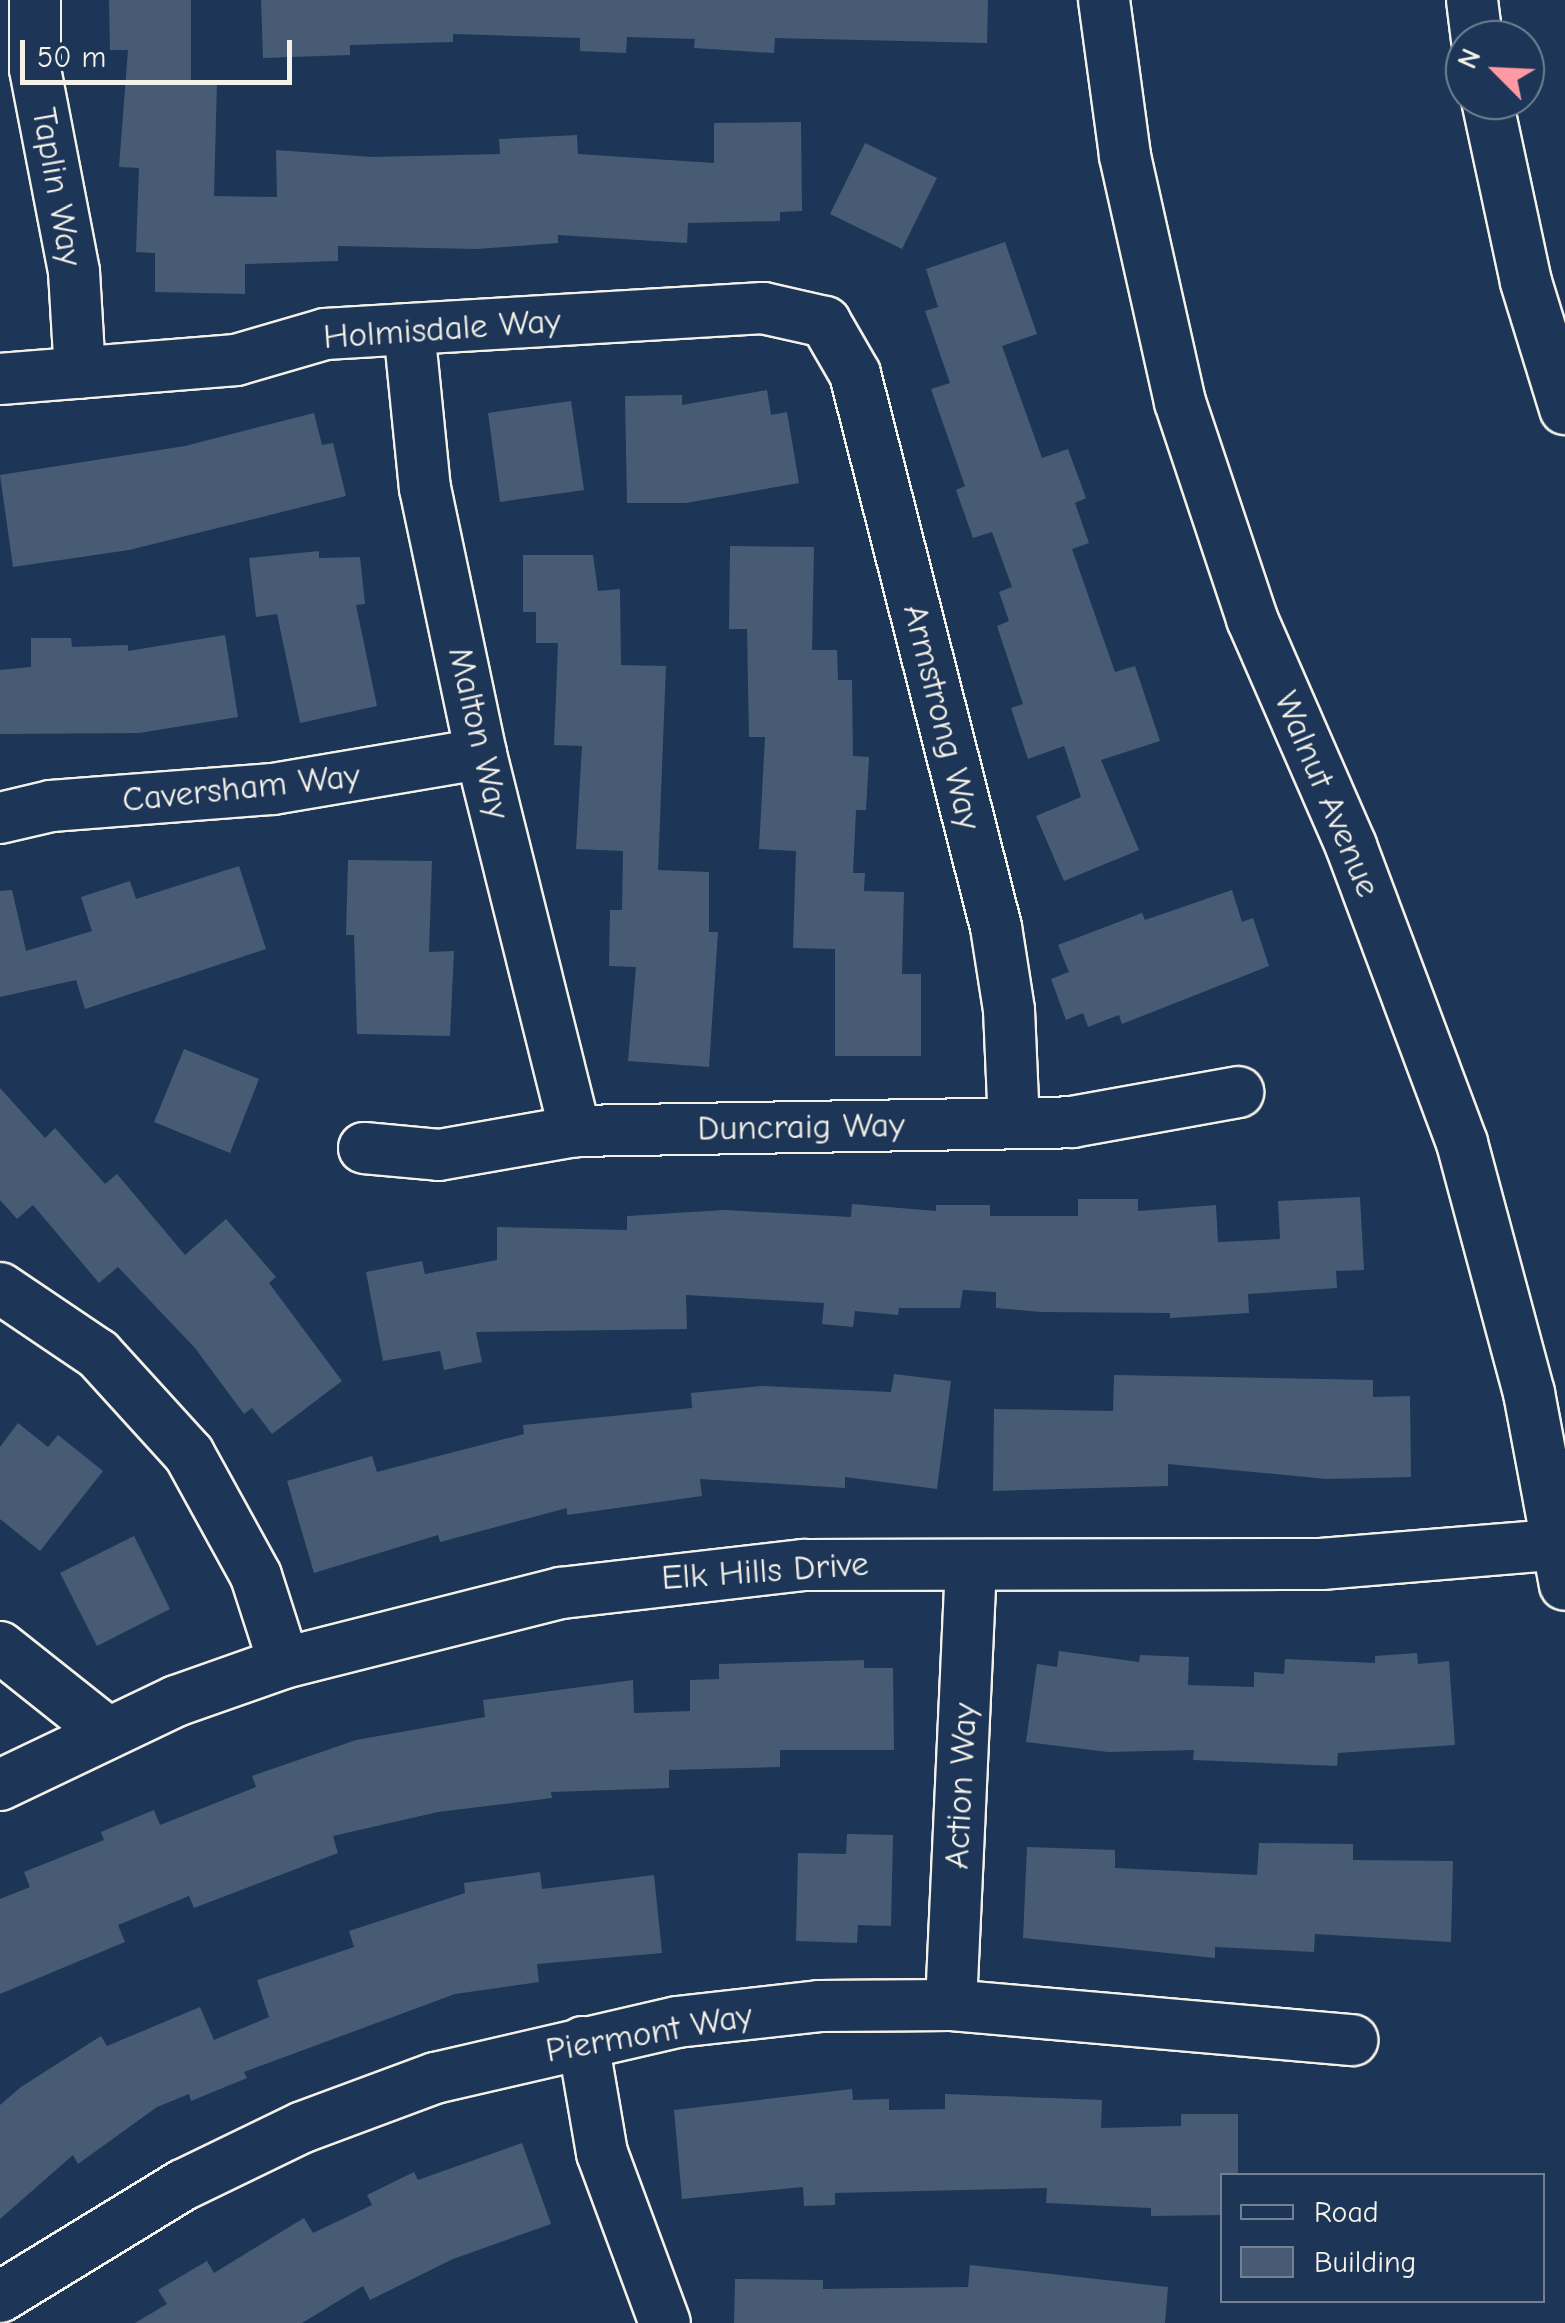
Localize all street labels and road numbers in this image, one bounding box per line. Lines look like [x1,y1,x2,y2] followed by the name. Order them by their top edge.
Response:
[22,105,92,269] street label: Taplin Way
[322,300,562,358] street label: Holmisdale Way
[894,600,990,834] street label: Armstrong Way
[439,643,519,823] street label: Malton Way
[1265,685,1389,903] street label: Walnut Avenue
[120,755,362,821] street label: Caversham Way
[697,1104,905,1150] street label: Duncraig Way
[660,1543,870,1599] street label: Elk Hills Drive
[936,1702,986,1870] street label: Action Way
[542,1994,756,2072] street label: Piermont Way

